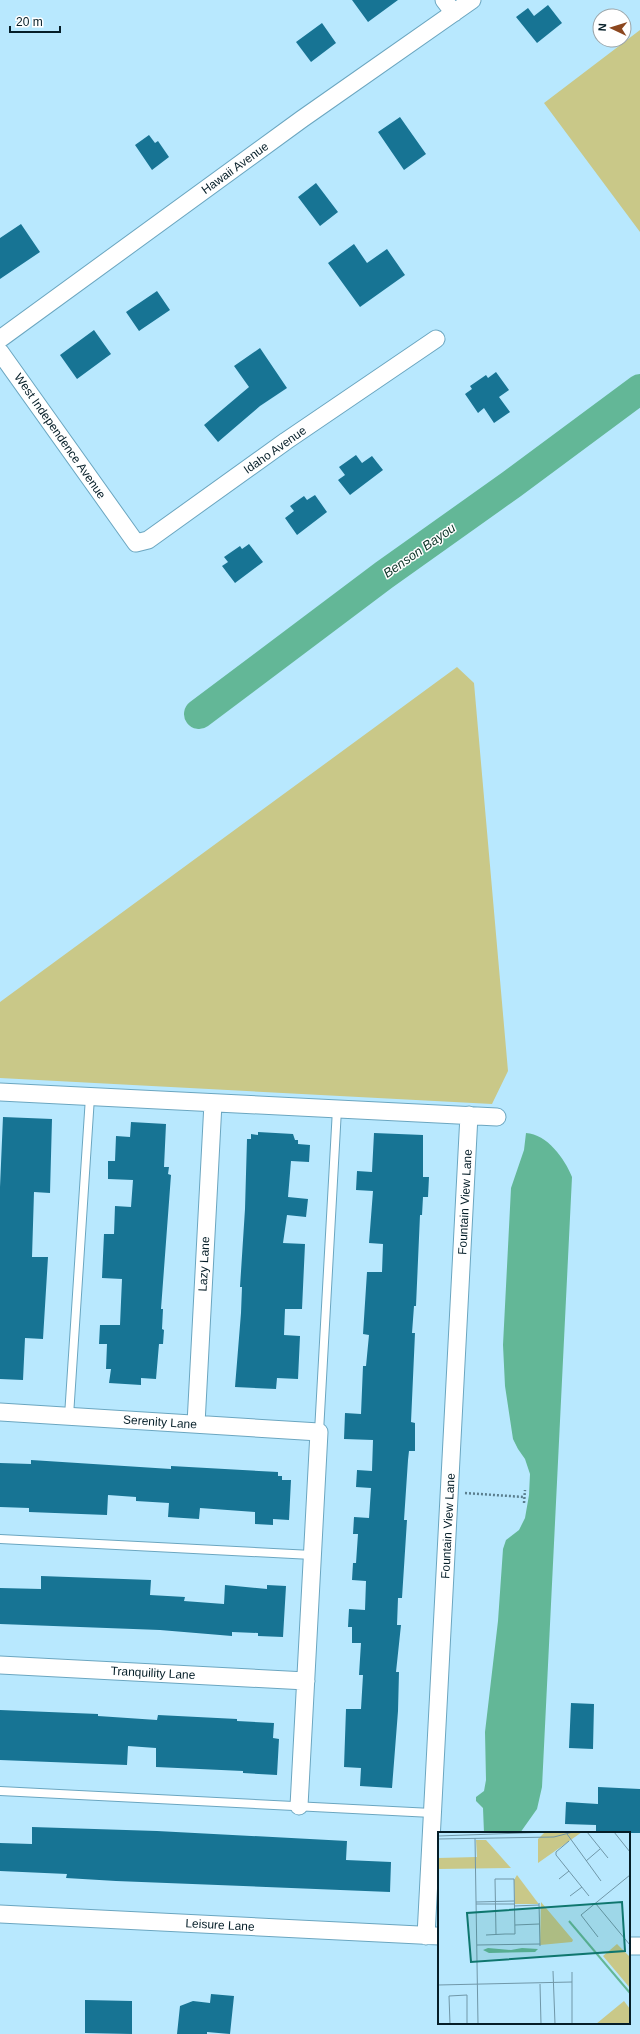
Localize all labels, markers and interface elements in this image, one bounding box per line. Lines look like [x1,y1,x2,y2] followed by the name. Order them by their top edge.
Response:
[10,8,60,34] scale bar
[592,8,632,48] north arrow
[16,15,43,29] text: 20 m
[596,23,608,32] text: N
[199,139,271,197] street label: Hawaii Avenue
[11,371,109,502] street label: West Independence Avenue
[241,423,309,477] street label: Idaho Avenue
[380,520,458,581] water label: Benson Bayou
[455,1148,475,1255] street label: Fountain View Lane
[196,1236,212,1292] street label: Lazy Lane
[123,1412,198,1432] street label: Serenity Lane
[438,1472,458,1579] street label: Fountain View Lane
[110,1664,196,1682] street label: Tranquility Lane
[438,1832,630,2024] inset map
[185,1916,255,1934] street label: Leisure Lane

